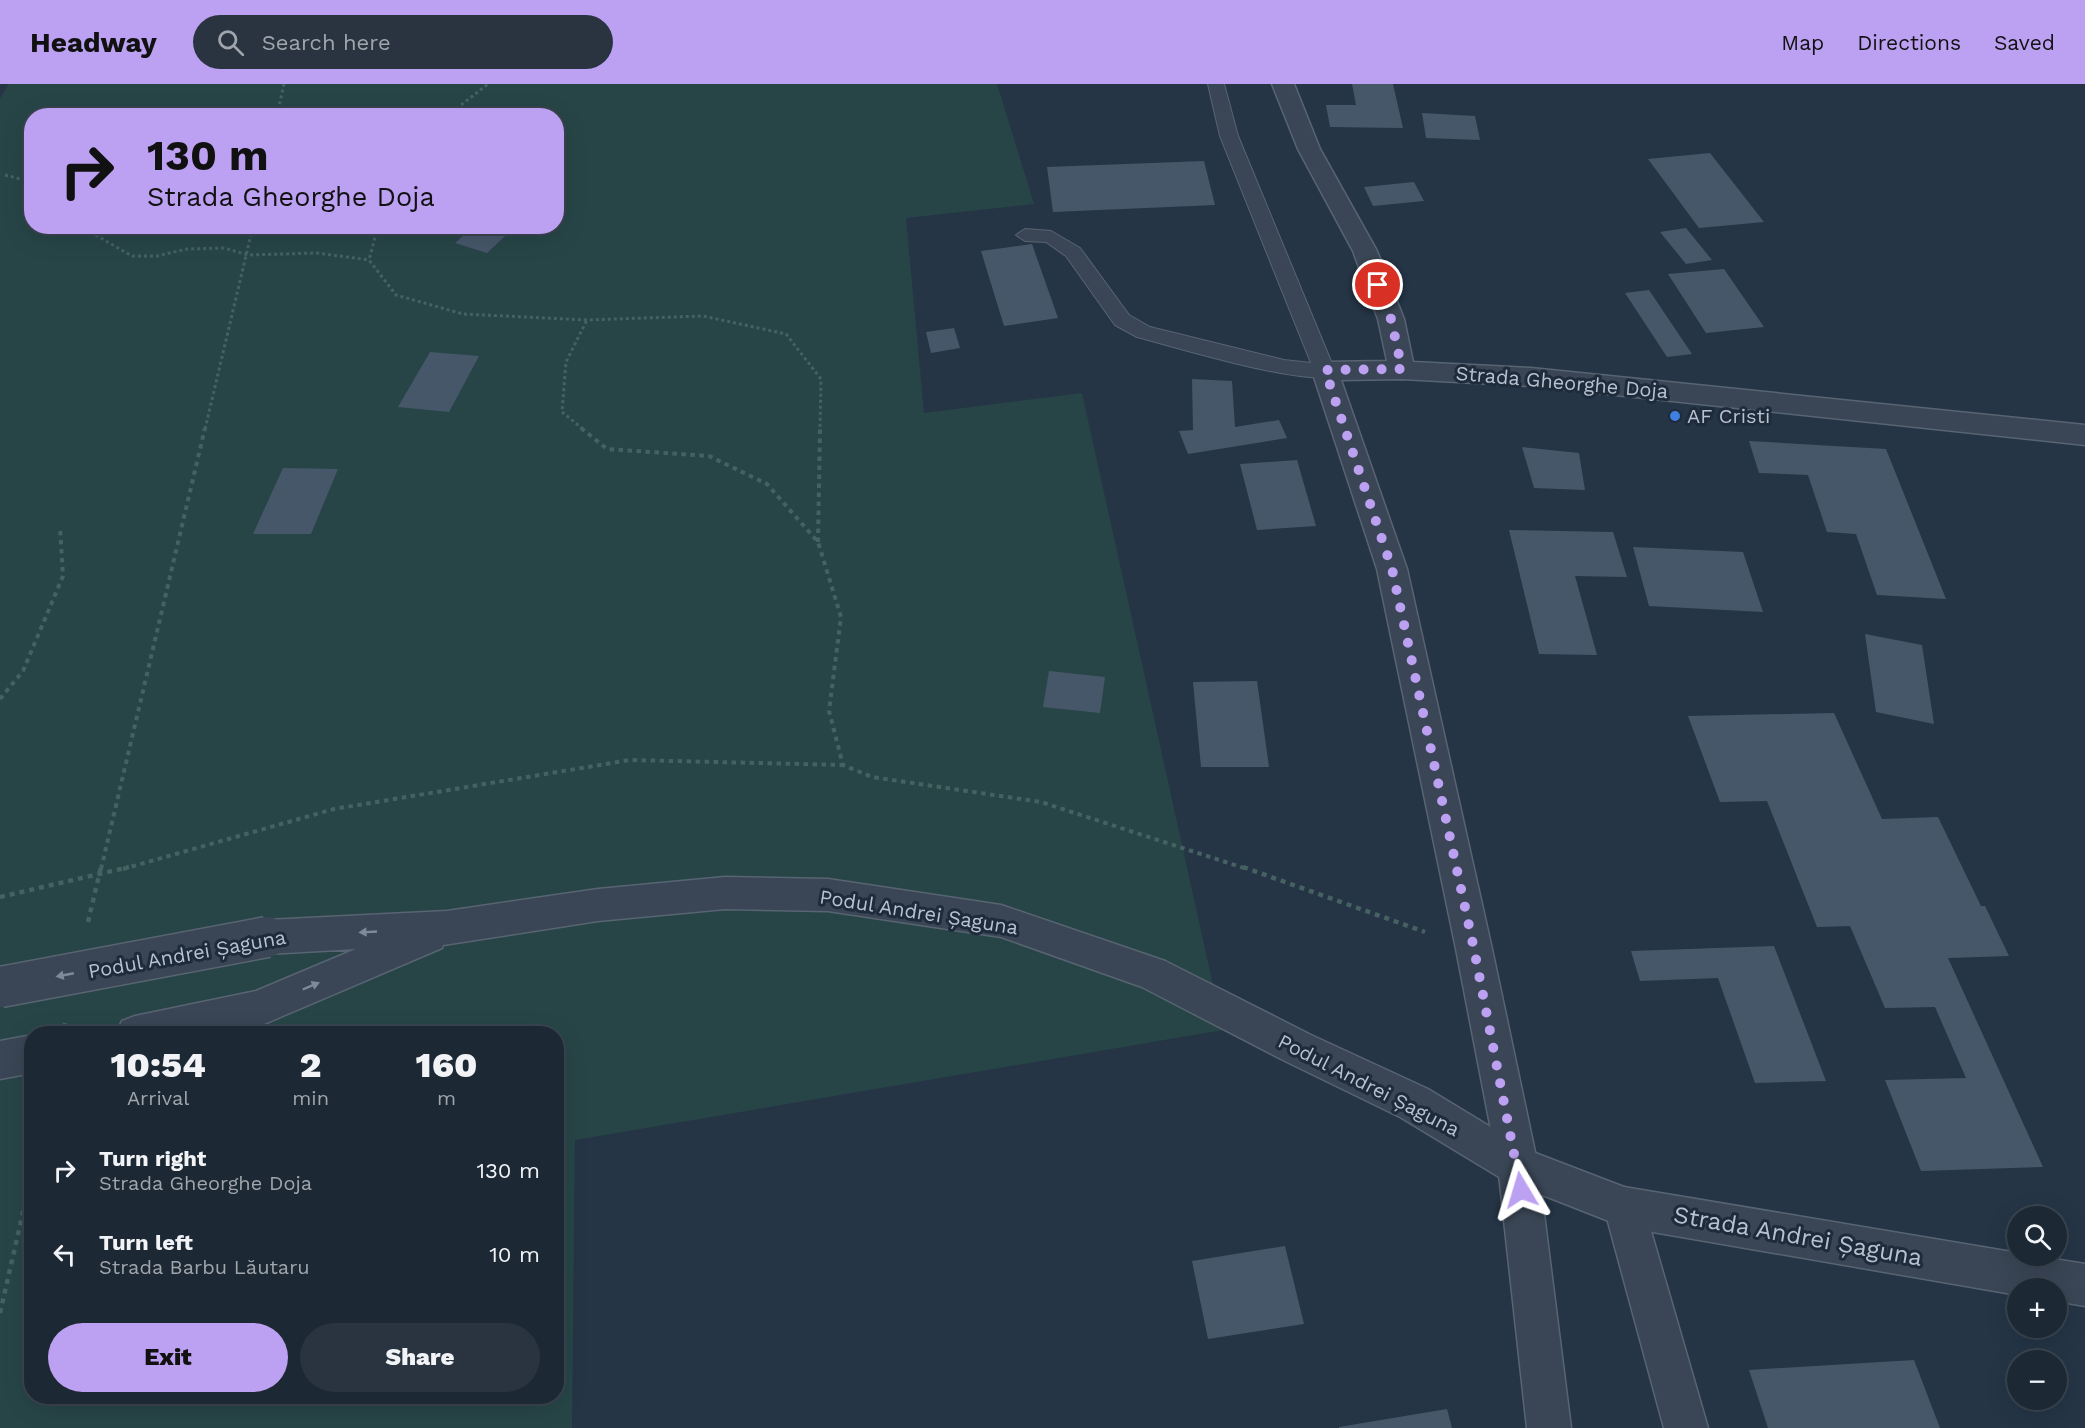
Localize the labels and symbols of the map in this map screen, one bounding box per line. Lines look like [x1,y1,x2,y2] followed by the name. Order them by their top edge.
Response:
[1352,259,1403,310] pin
[1455,361,1669,403] street label: Strada Gheorghe Doja
[1687,404,1770,428] place label: AF Cristi
[1668,409,1682,423] marker: AF Cristi
[818,884,1020,940] street label: Podul Andrei Șaguna
[86,925,288,983] street label: Podul Andrei Șaguna
[358,927,377,936] one-way arrow
[55,971,74,980] one-way arrow
[303,982,320,991] one-way arrow
[1274,1029,1464,1141] street label: Podul Andrei Șaguna
[1489,1158,1553,1222] position arrow
[1671,1200,1925,1272] street label: Strada Andrei Șaguna

